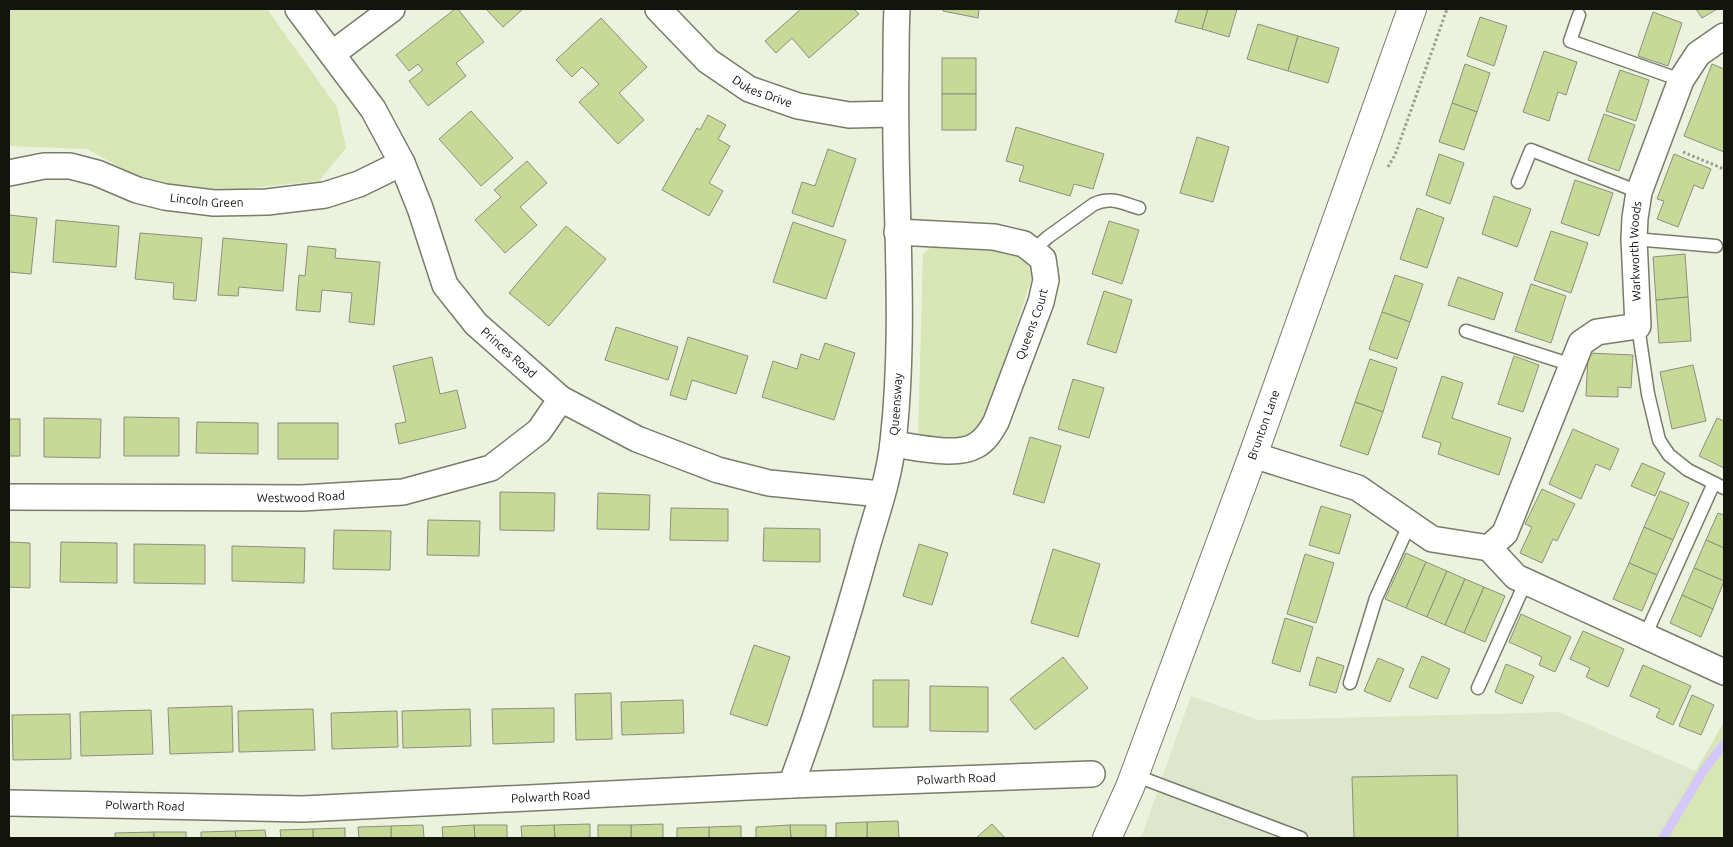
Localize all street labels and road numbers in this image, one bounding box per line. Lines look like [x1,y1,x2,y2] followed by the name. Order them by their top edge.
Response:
[730,73,794,110] street label: Dukes Drive
[169,191,244,209] street label: Lincoln Green
[1627,200,1644,301] street label: Warkworth Woods
[1013,287,1050,361] street label: Queens Court
[479,325,539,380] street label: Princes Road
[887,373,904,436] street label: Queensway
[1245,388,1282,461] street label: Brunton Lane
[257,488,345,504] street label: Westwood Road
[916,771,996,786] street label: Polwarth Road
[511,788,591,805] street label: Polwarth Road
[105,798,185,813] street label: Polwarth Road

